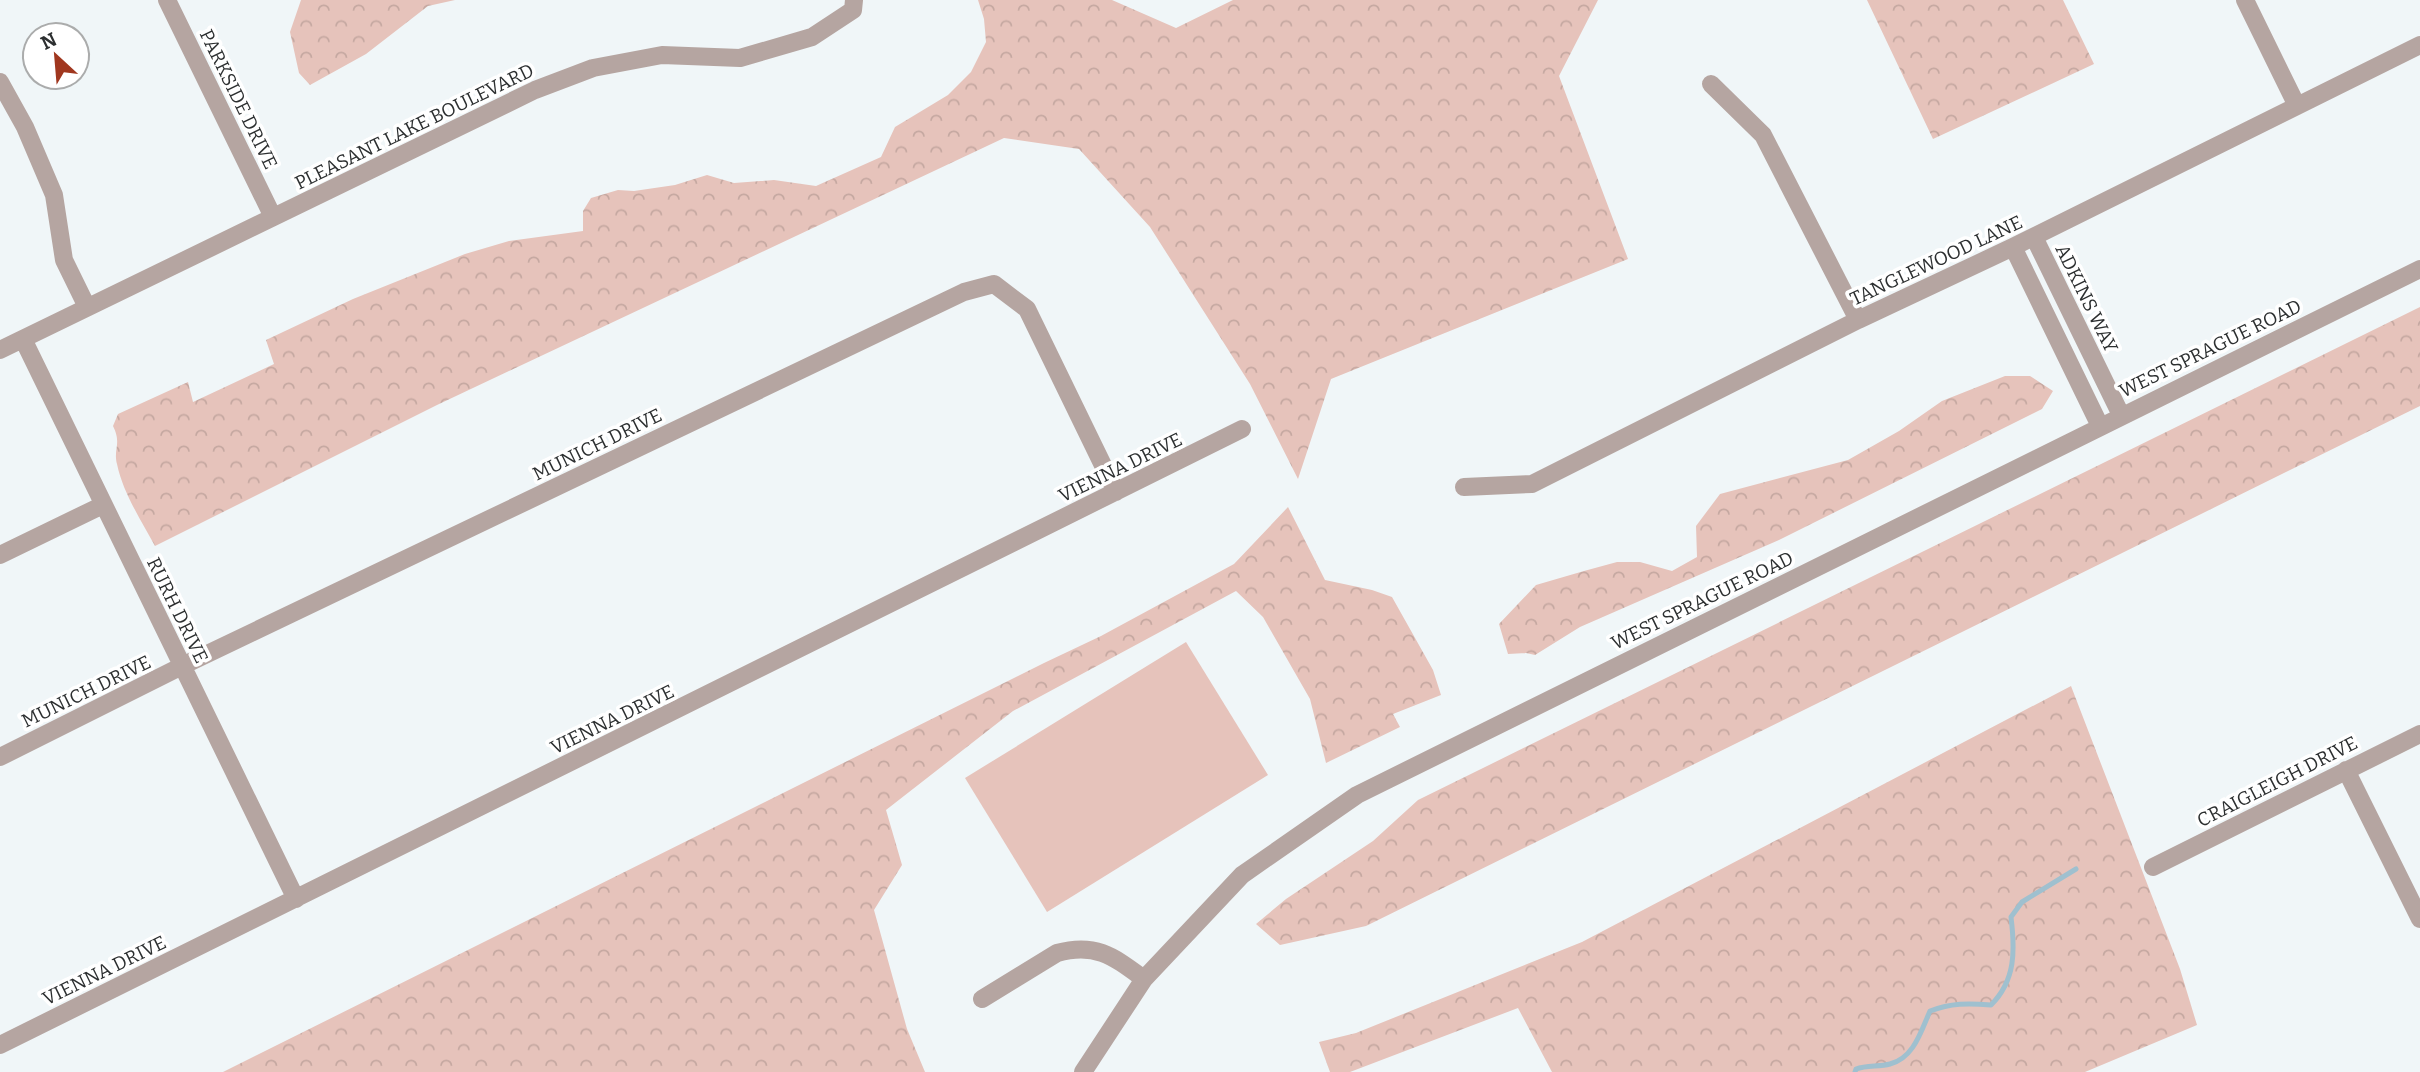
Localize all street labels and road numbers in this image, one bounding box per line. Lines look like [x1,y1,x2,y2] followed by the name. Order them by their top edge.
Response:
[195,26,282,173] street label: PARKSIDE DRIVE
[291,59,537,194] street label: PLEASANT LAKE BOULEVARD
[1846,210,2026,311] street label: TANGLEWOOD LANE
[2050,240,2123,357] street label: ADKINS WAY
[2115,294,2305,403] street label: WEST SPRAGUE ROAD
[529,403,665,486] street label: MUNICH DRIVE
[1055,428,1186,507] street label: VIENNA DRIVE
[1607,546,1797,655] street label: WEST SPRAGUE ROAD
[142,554,213,667] street label: RURH DRIVE
[18,650,154,733] street label: MUNICH DRIVE
[547,680,678,759] street label: VIENNA DRIVE
[2193,731,2361,832] street label: CRAIGLEIGH DRIVE
[39,931,170,1010] street label: VIENNA DRIVE

